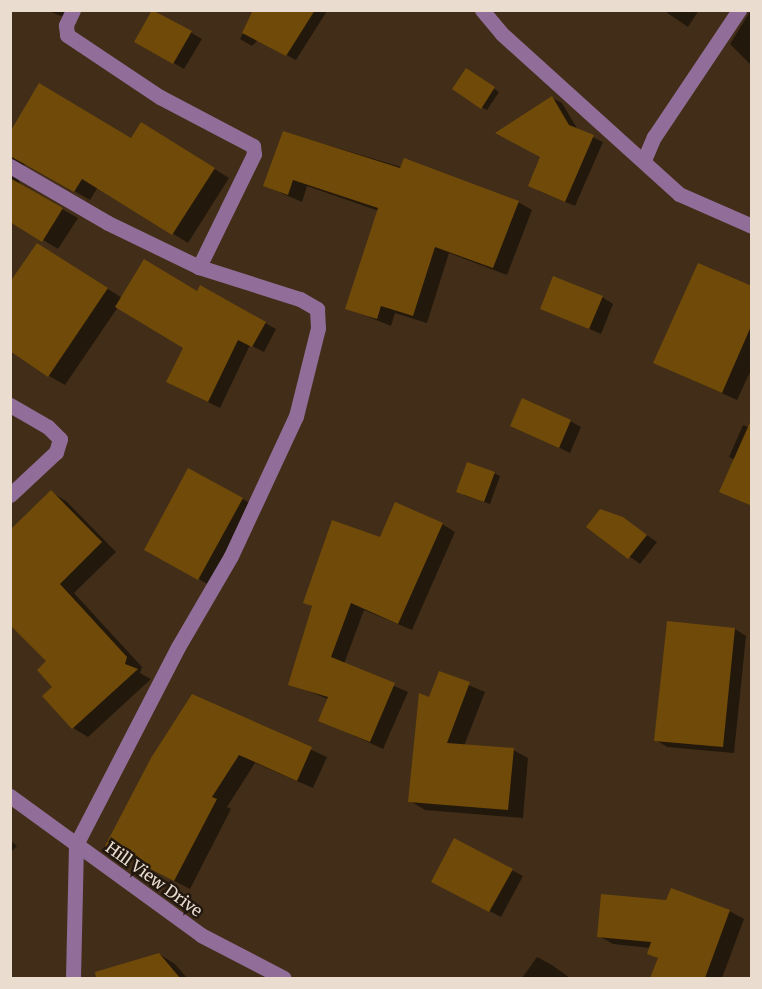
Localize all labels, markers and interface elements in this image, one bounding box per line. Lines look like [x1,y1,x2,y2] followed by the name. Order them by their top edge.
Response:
[102,838,206,920] street label: Hill View Drive

